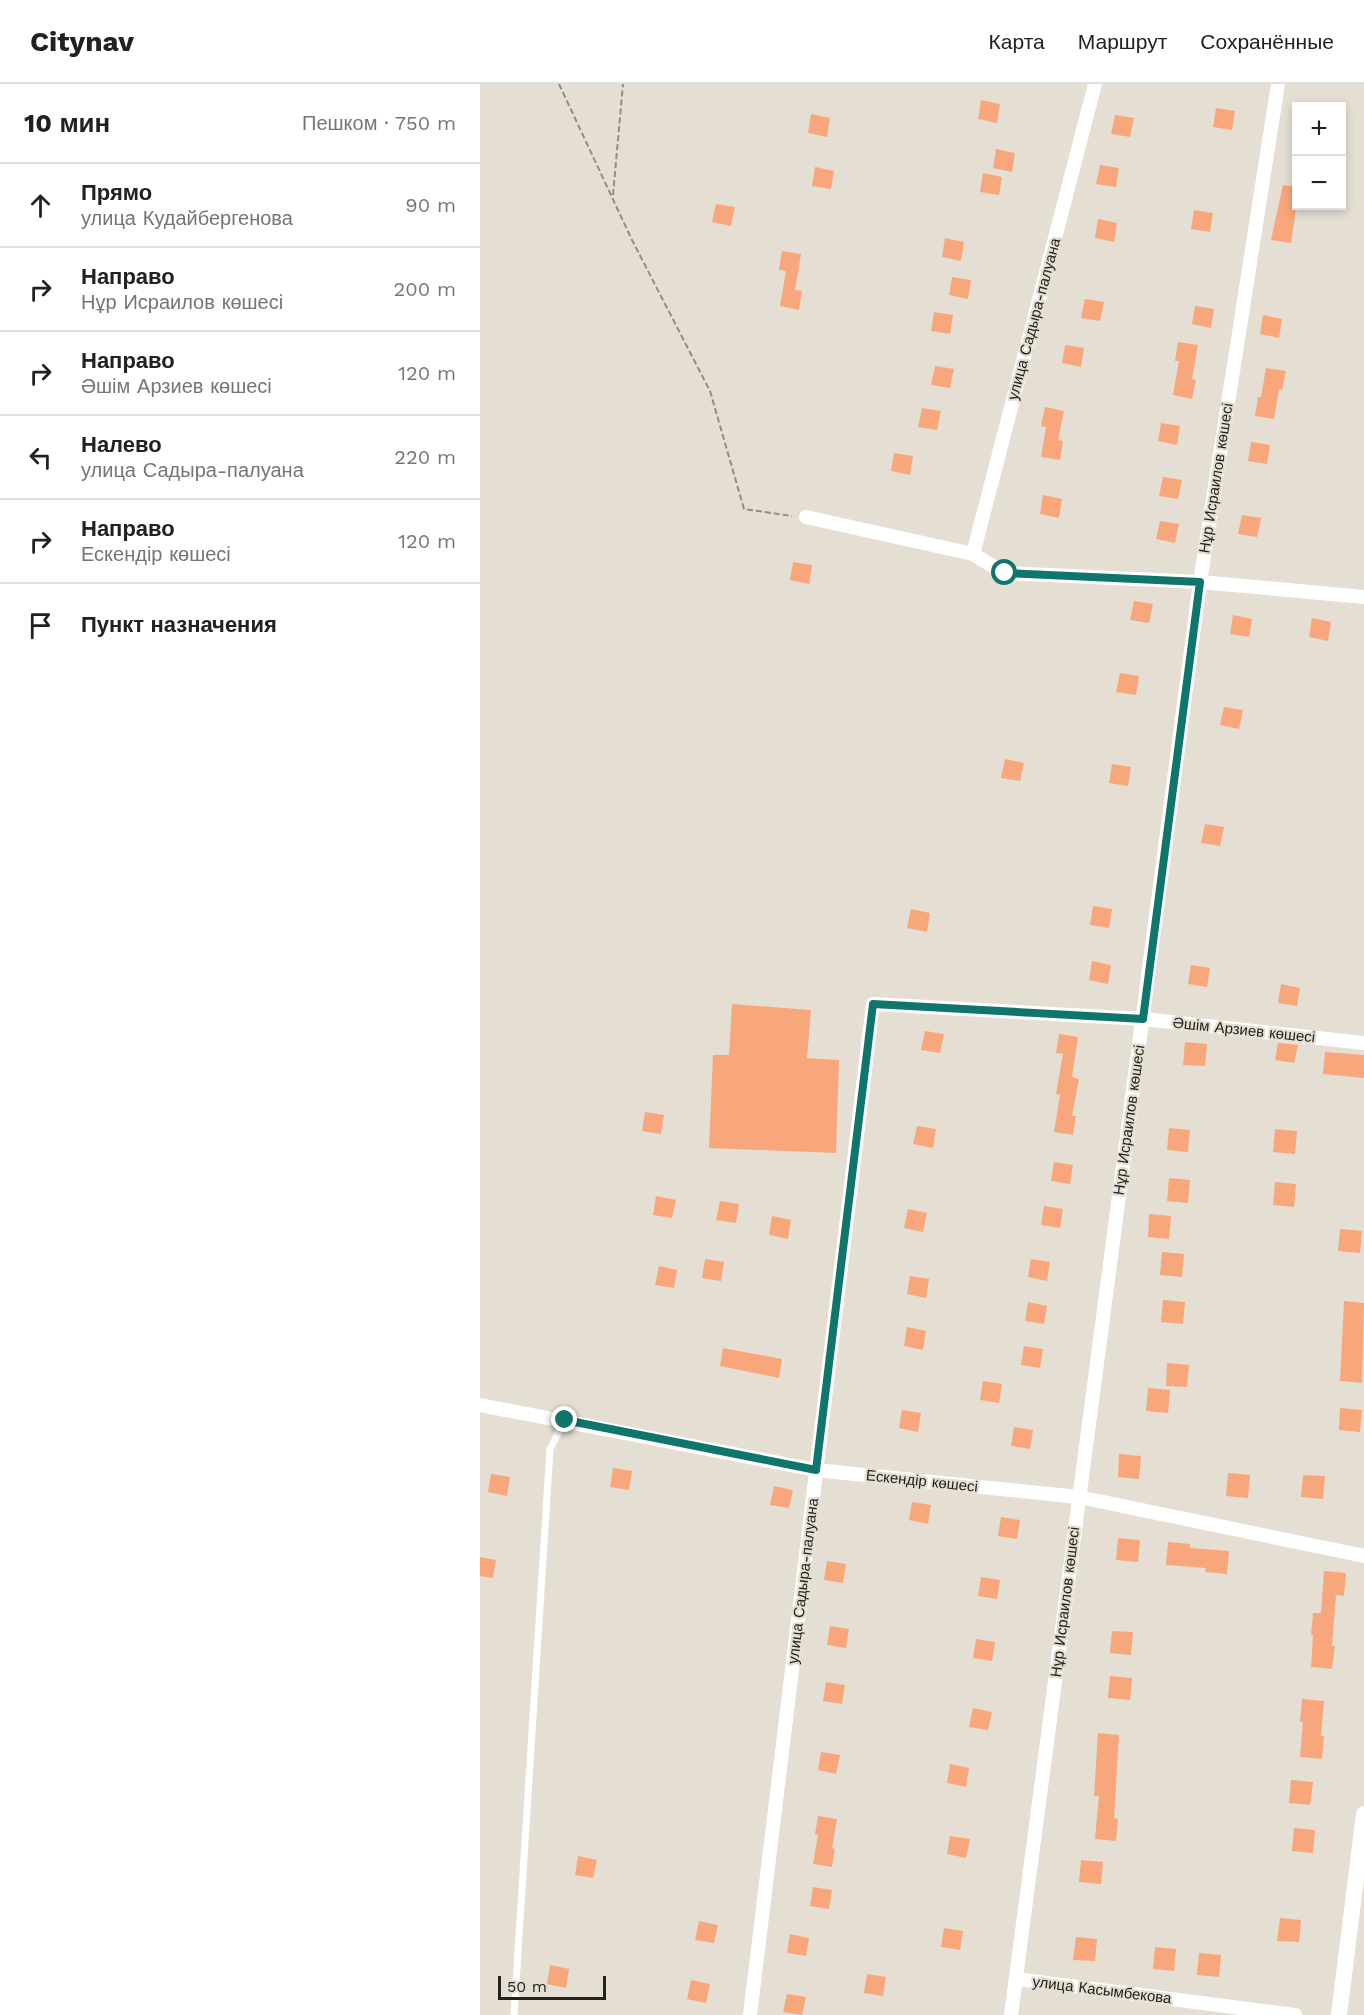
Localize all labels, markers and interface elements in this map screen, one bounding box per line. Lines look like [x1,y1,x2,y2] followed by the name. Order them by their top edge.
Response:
[30,25,134,58] text: Citynav
[989,29,1045,54] text: Карта
[1078,29,1167,54] text: Маршрут
[1200,29,1334,54] text: Сохранённые
[1292,102,1346,210] map controls
[1292,102,1346,156] button: +
[24,108,110,138] text: 10 мин
[302,111,456,135] text: Пешком · 750 m
[1292,156,1346,210] button: −
[81,180,152,205] text: Прямо
[24,189,57,222] icon: ahead
[405,193,456,217] text: 90 m
[81,206,293,230] text: улица Кудайбергенова
[1004,235,1064,402] street label: улица Садыра-палуана
[81,264,175,289] text: Направо
[24,273,57,306] icon: right
[394,277,456,301] text: 200 m
[81,290,283,314] text: Нұр Исраилов көшесі
[81,348,175,373] text: Направо
[24,357,57,390] icon: right
[398,361,456,385] text: 120 m
[81,374,272,398] text: Әшім Арзиев көшесі
[1195,402,1237,554] street label: Нұр Исраилов көшесі
[81,432,162,457] text: Налево
[24,441,57,474] icon: left
[394,445,456,469] text: 220 m
[81,458,304,482] text: улица Садыра-палуана
[81,516,175,541] text: Направо
[24,525,57,558] icon: right
[398,529,456,553] text: 120 m
[81,542,231,566] text: Ескендір көшесі
[991,559,1017,585] route start
[24,609,57,642] icon: arrive
[81,612,277,637] text: Пункт назначения
[1172,1014,1316,1046] street label: Әшім Арзиев көшесі
[1110,1044,1148,1196] street label: Нұр Исраилов көшесі
[551,1406,577,1432] route end
[865,1466,979,1496] street label: Ескендір көшесі
[784,1496,822,1665] street label: улица Садыра-палуана
[1047,1526,1083,1678] street label: Нұр Исраилов көшесі
[498,1973,606,2000] scale bar
[1032,1973,1173,2008] street label: улица Касымбекова
[507,1977,547,1996] text: 50 m

